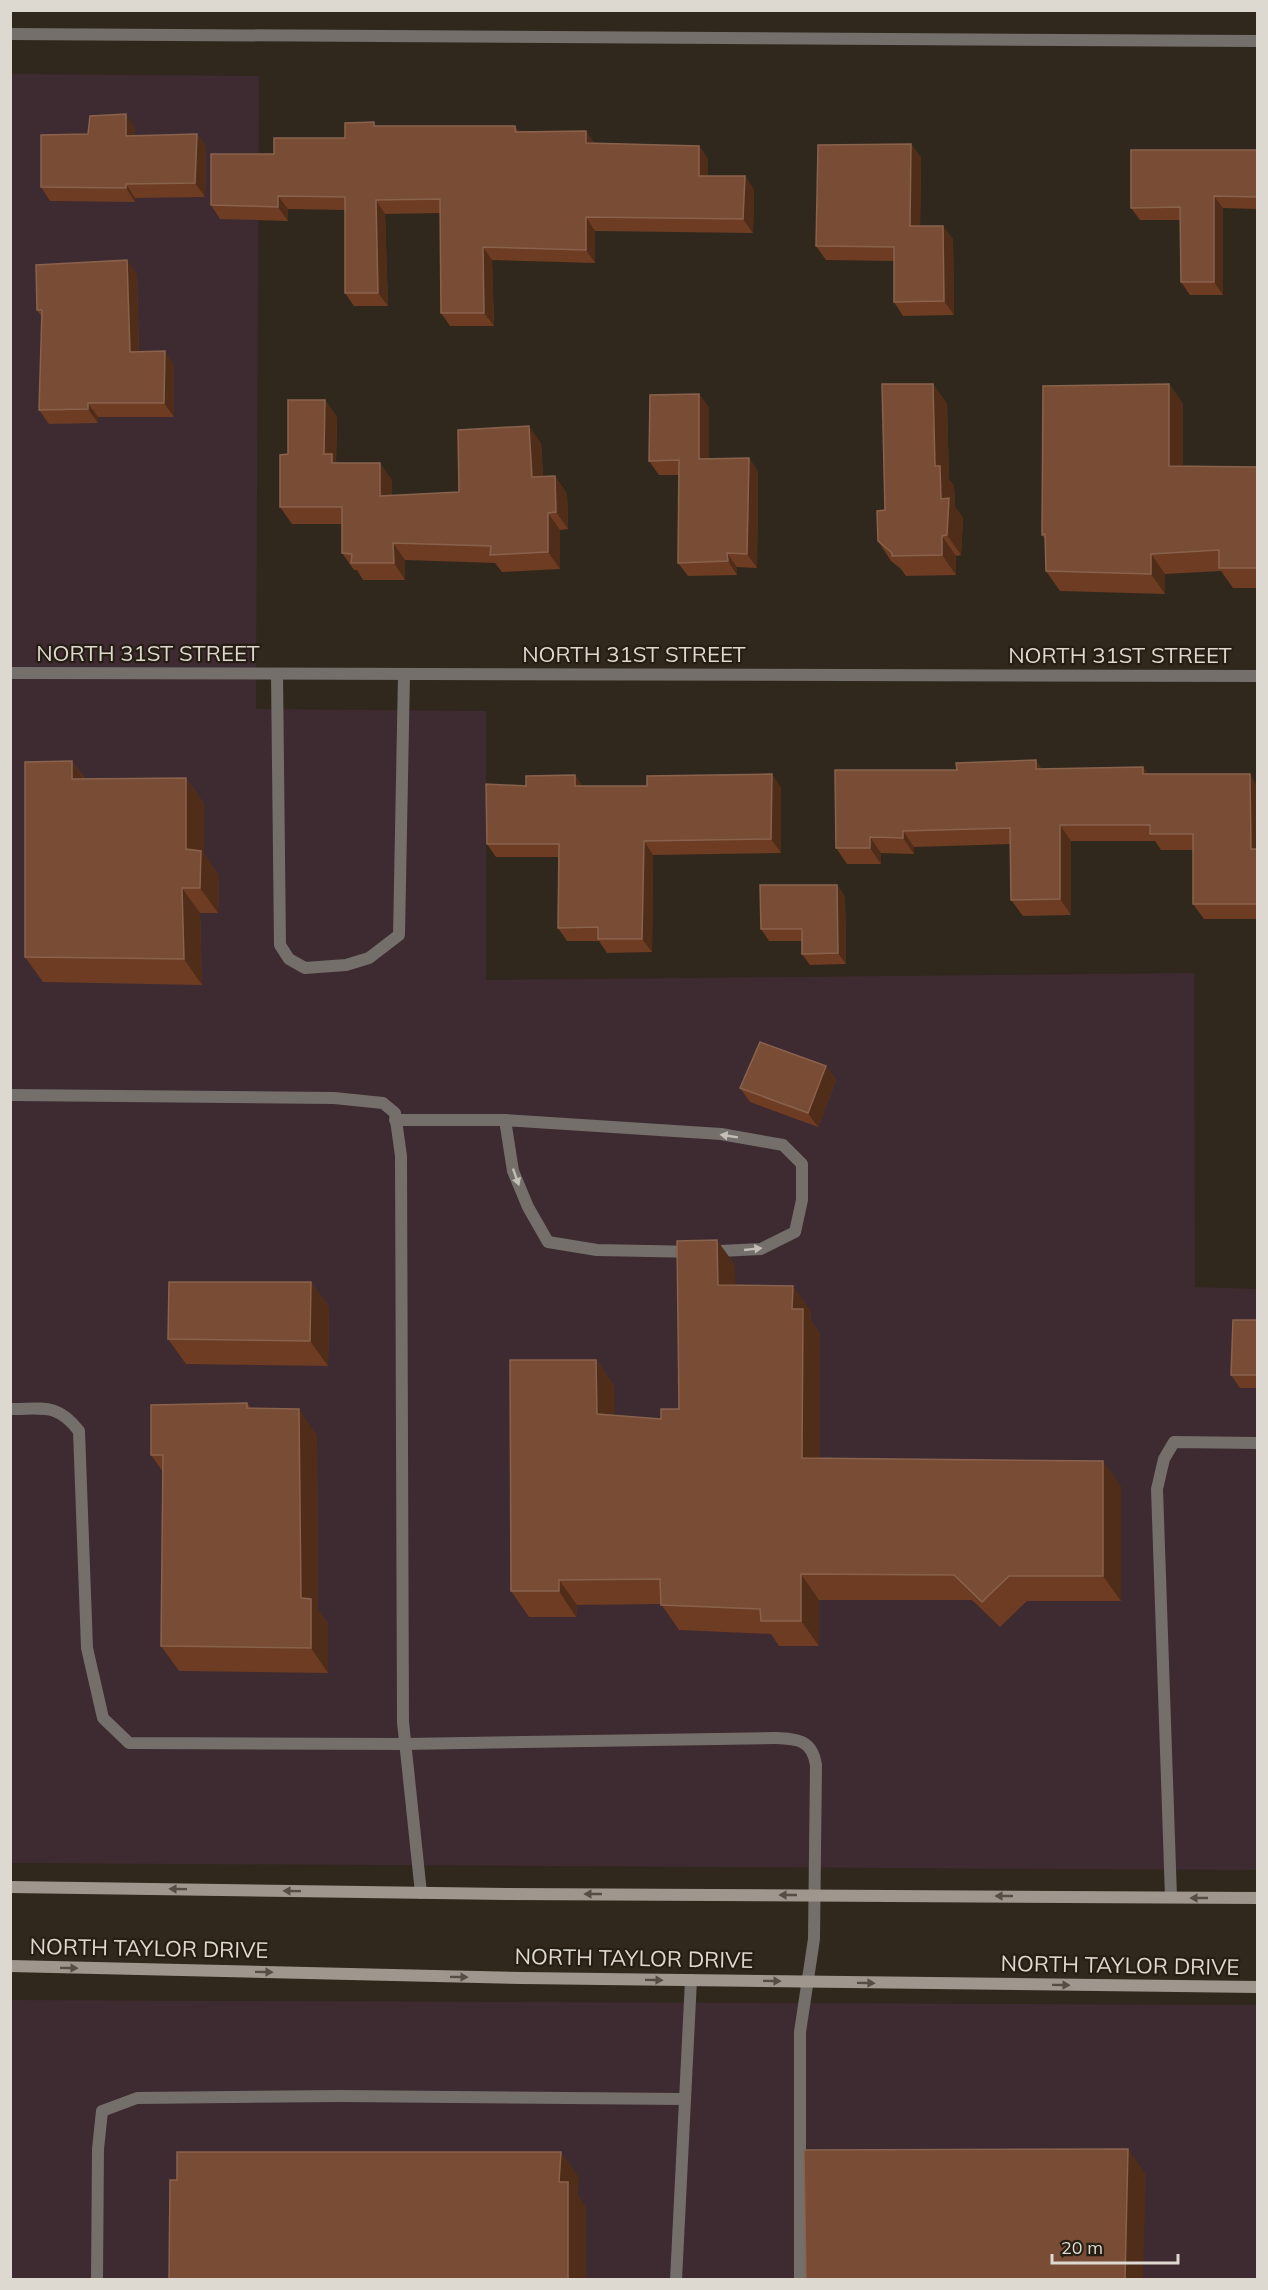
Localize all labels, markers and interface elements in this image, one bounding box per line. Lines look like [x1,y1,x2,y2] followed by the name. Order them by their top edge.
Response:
[36,639,260,667] street label: NORTH 31ST STREET
[522,640,746,668] street label: NORTH 31ST STREET
[1008,641,1232,669] street label: NORTH 31ST STREET
[720,1131,739,1140] one-way arrow
[512,1168,521,1186] one-way arrow
[744,1244,763,1254] one-way arrow
[168,1885,187,1894] one-way arrow
[283,1886,302,1896] one-way arrow
[584,1889,603,1899] one-way arrow
[779,1890,798,1900] one-way arrow
[995,1892,1014,1901] one-way arrow
[1190,1893,1209,1903] one-way arrow
[29,1932,269,1964] street label: NORTH TAYLOR DRIVE
[514,1942,754,1974] street label: NORTH TAYLOR DRIVE
[1000,1949,1240,1981] street label: NORTH TAYLOR DRIVE
[59,1963,78,1972] one-way arrow
[254,1967,273,1977] one-way arrow
[449,1972,468,1982] one-way arrow
[644,1975,663,1985] one-way arrow
[762,1976,781,1986] one-way arrow
[857,1978,876,1987] one-way arrow
[1052,1980,1071,1990] one-way arrow
[1052,2227,1178,2265] scale bar
[1061,2236,1103,2259] text: 20 m

